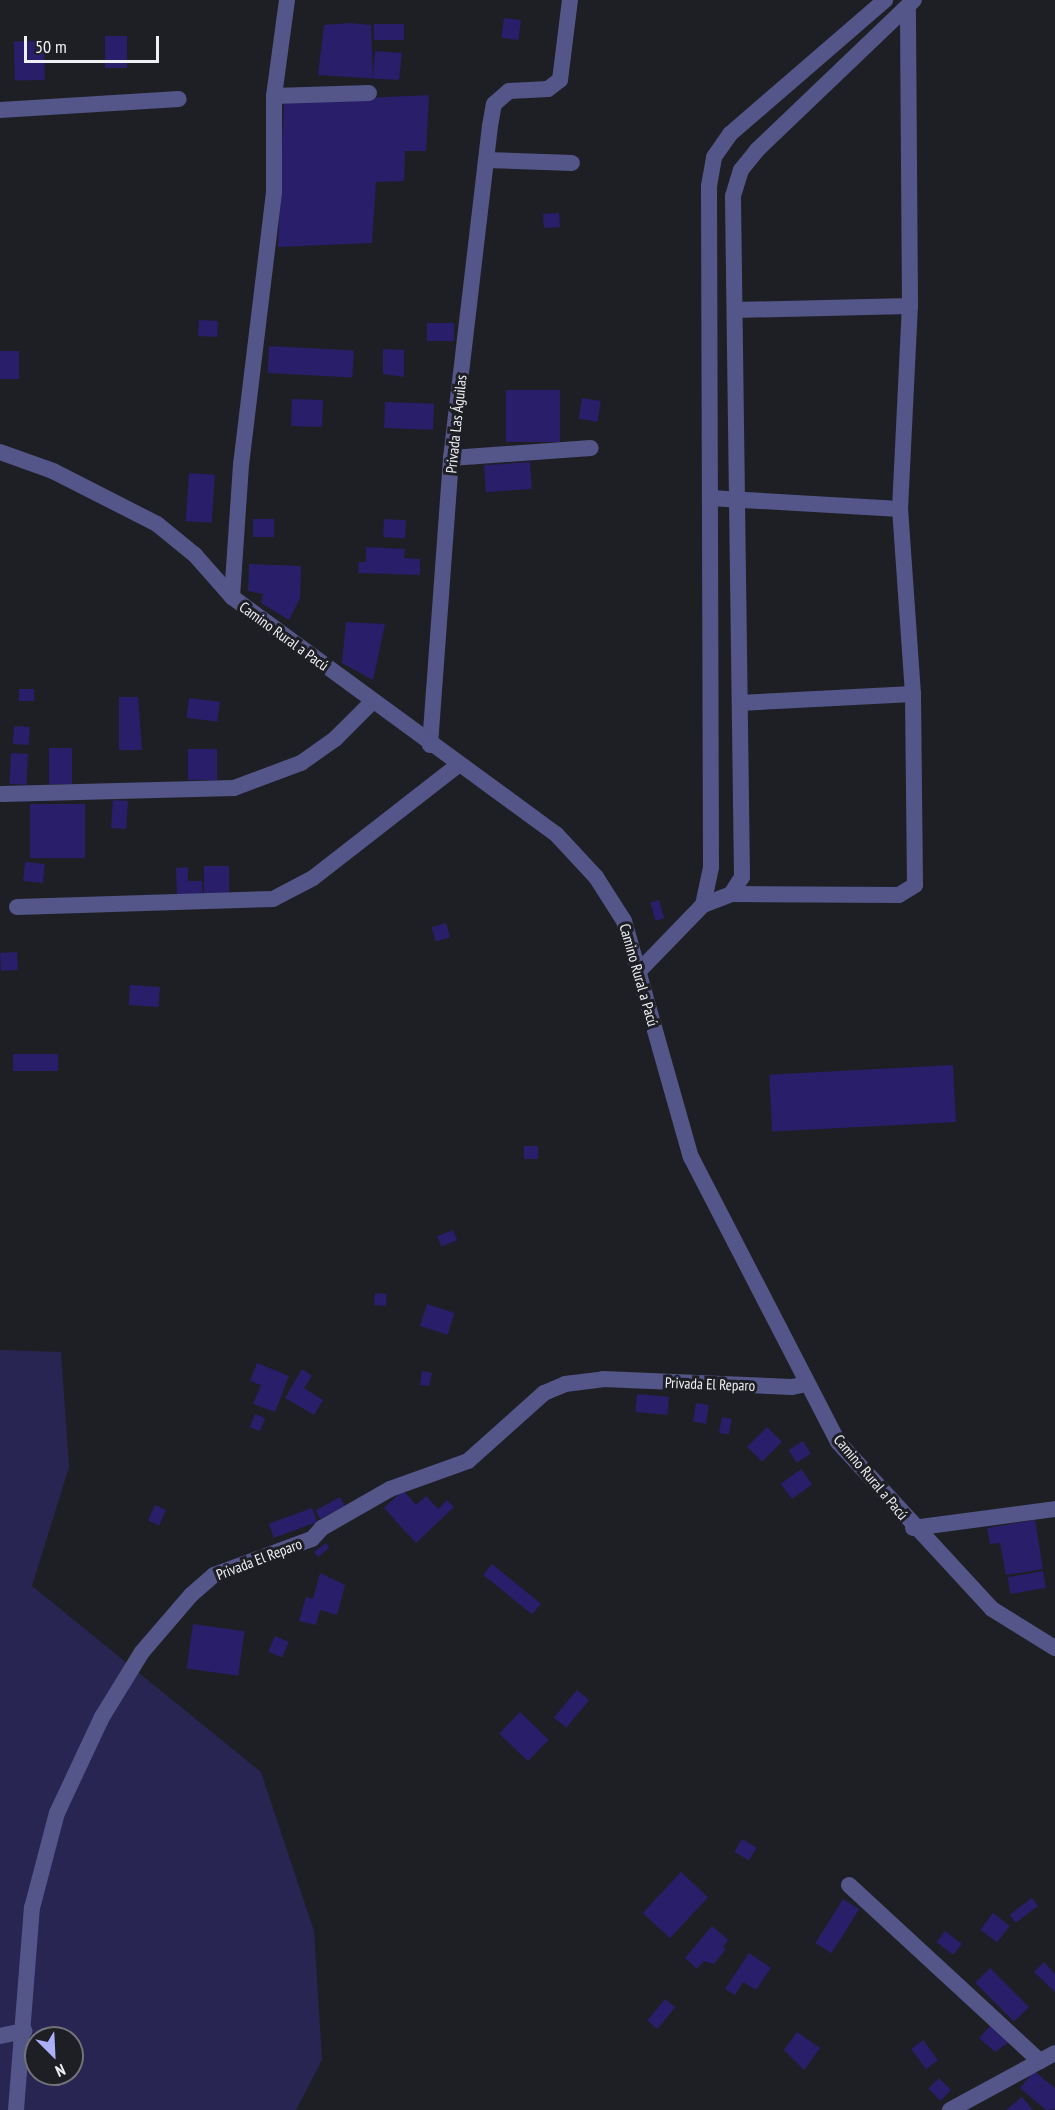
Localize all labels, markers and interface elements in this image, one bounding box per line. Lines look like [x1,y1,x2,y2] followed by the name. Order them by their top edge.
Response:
[27,24,162,62] scale bar
[35,35,67,58] text: 50 m
[442,374,470,474] street label: Privada Las Águilas
[236,598,332,674] street label: Camino Rural a Pacú
[616,922,662,1028] street label: Camino Rural a Pacú
[665,1373,755,1395] street label: Privada El Reparo
[830,1431,912,1523] street label: Camino Rural a Pacú
[214,1534,304,1584] street label: Privada El Reparo
[24,2026,84,2086] north arrow
[53,2060,69,2082] text: N

